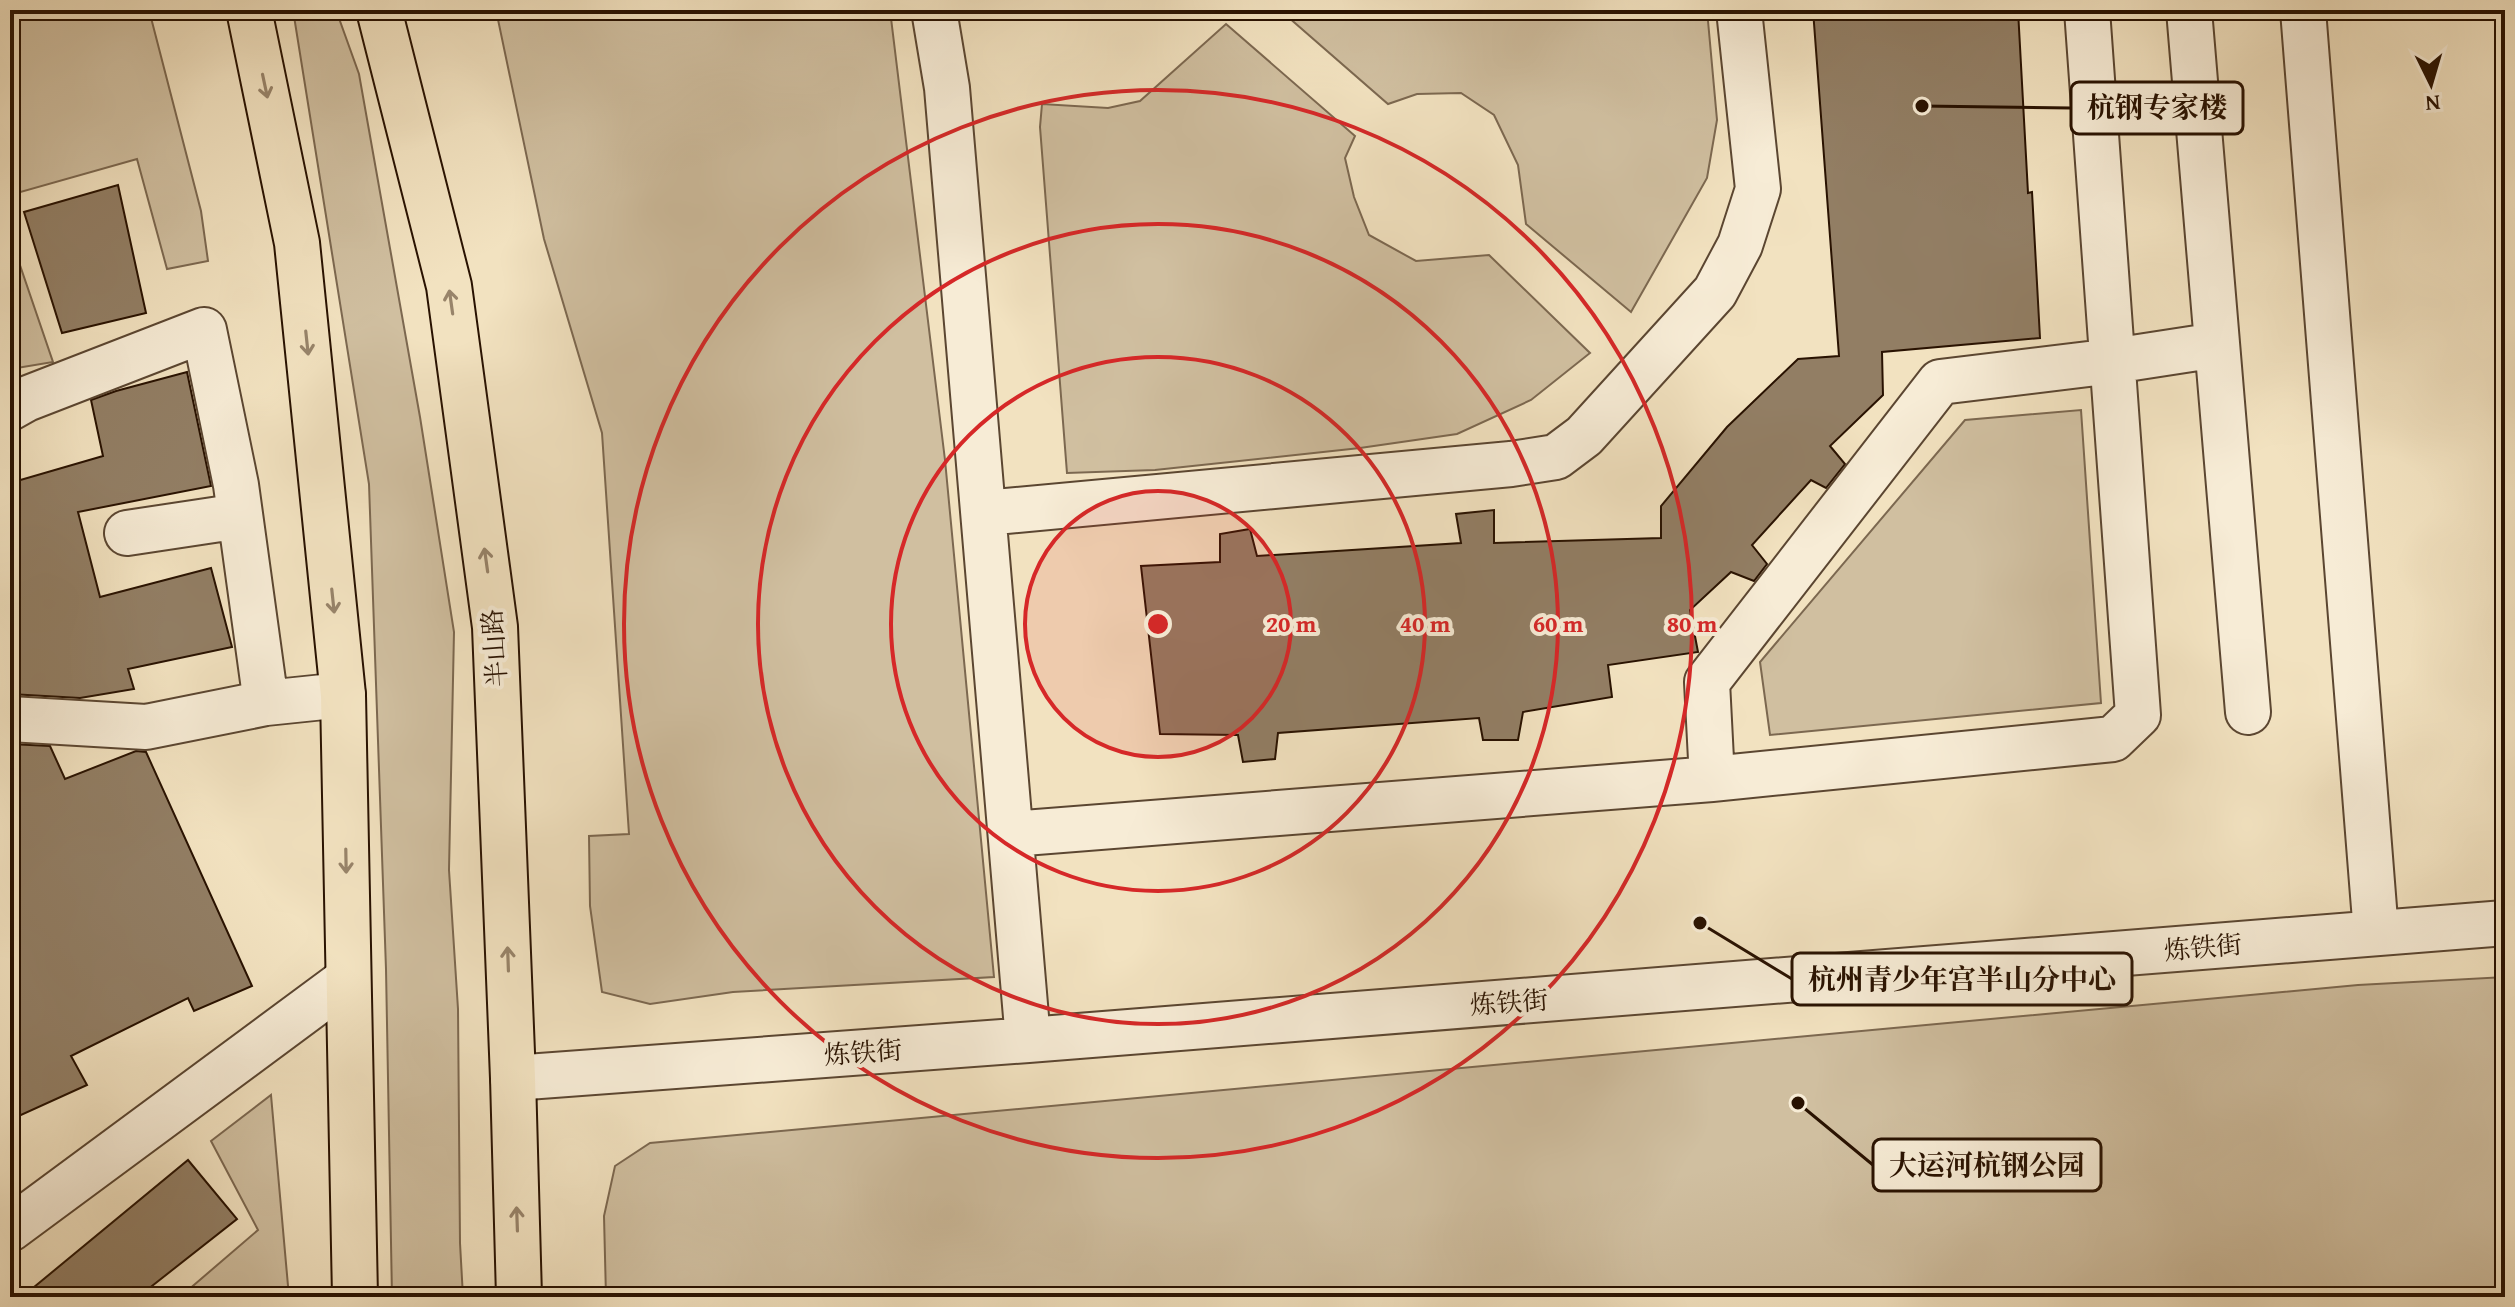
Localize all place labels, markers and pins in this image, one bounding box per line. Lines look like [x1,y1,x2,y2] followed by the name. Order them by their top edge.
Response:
[2071,82,2243,134] callout: 杭钢专家楼
[1144,610,1172,638] centre of rings
[1792,953,2132,1005] callout: 杭州青少年宫半山分中心
[1873,1139,2101,1191] callout: 大运河杭钢公园

